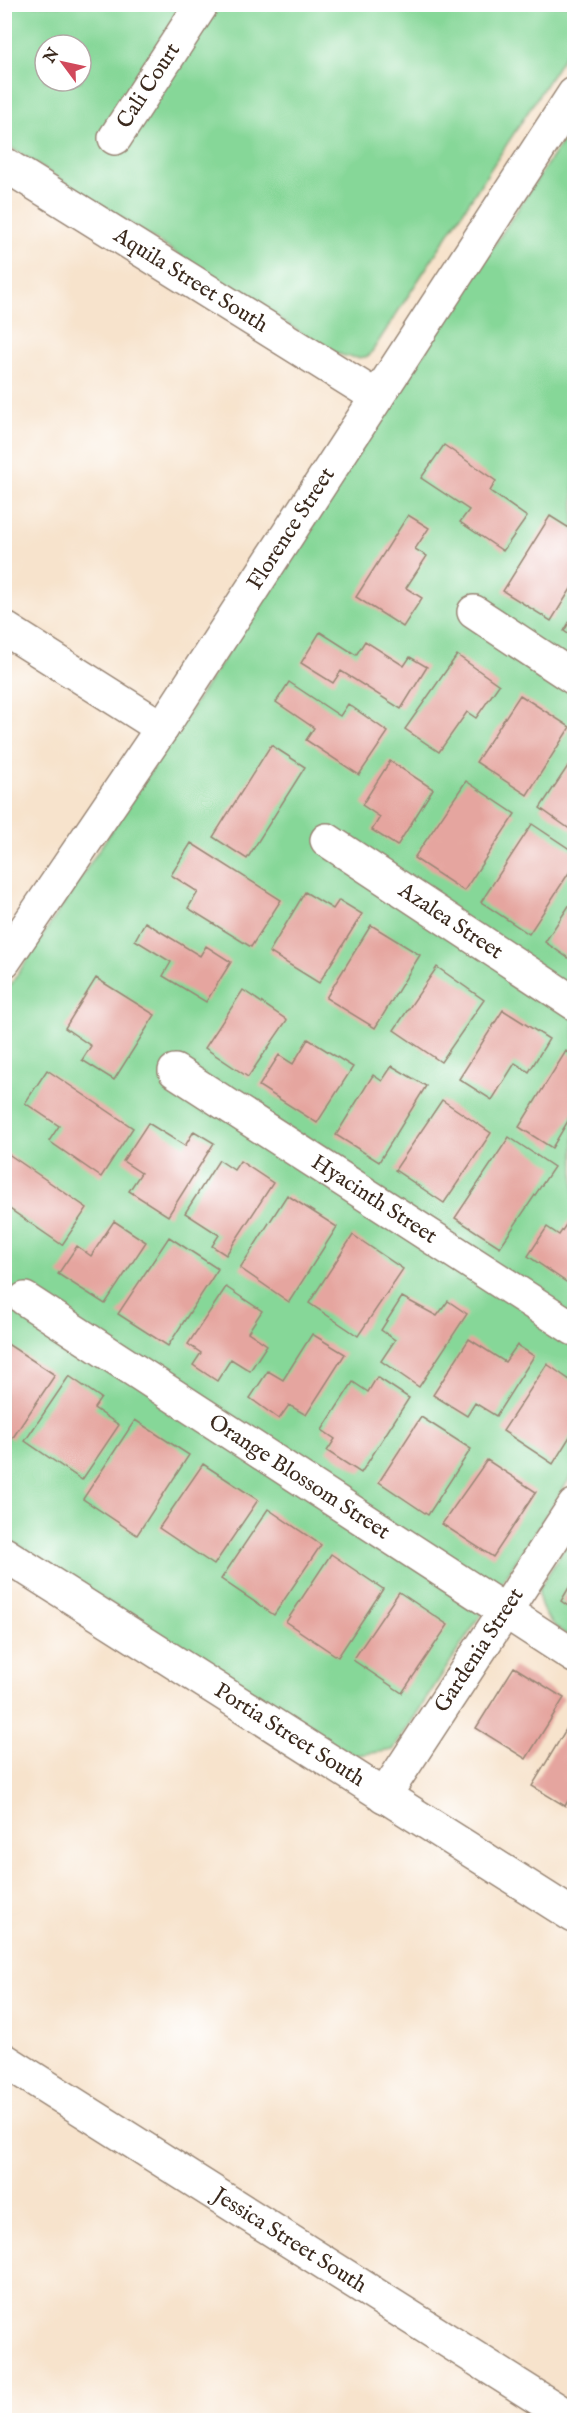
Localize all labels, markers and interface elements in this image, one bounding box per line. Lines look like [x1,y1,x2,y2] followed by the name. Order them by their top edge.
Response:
[33,33,93,93] north arrow
[111,38,187,134] street label: Cali Court
[39,45,64,68] text: N
[107,221,273,339] street label: Aquila Street South
[241,462,342,595] street label: Florence Street
[392,876,509,966] street label: Azalea Street
[306,1149,443,1251] street label: Hyacinth Street
[203,1408,395,1547] street label: Orange Blossom Street
[428,1582,531,1718] street label: Gardenia Street
[209,1677,370,1794] street label: Portia Street South
[205,2180,372,2300] street label: Jessica Street South

